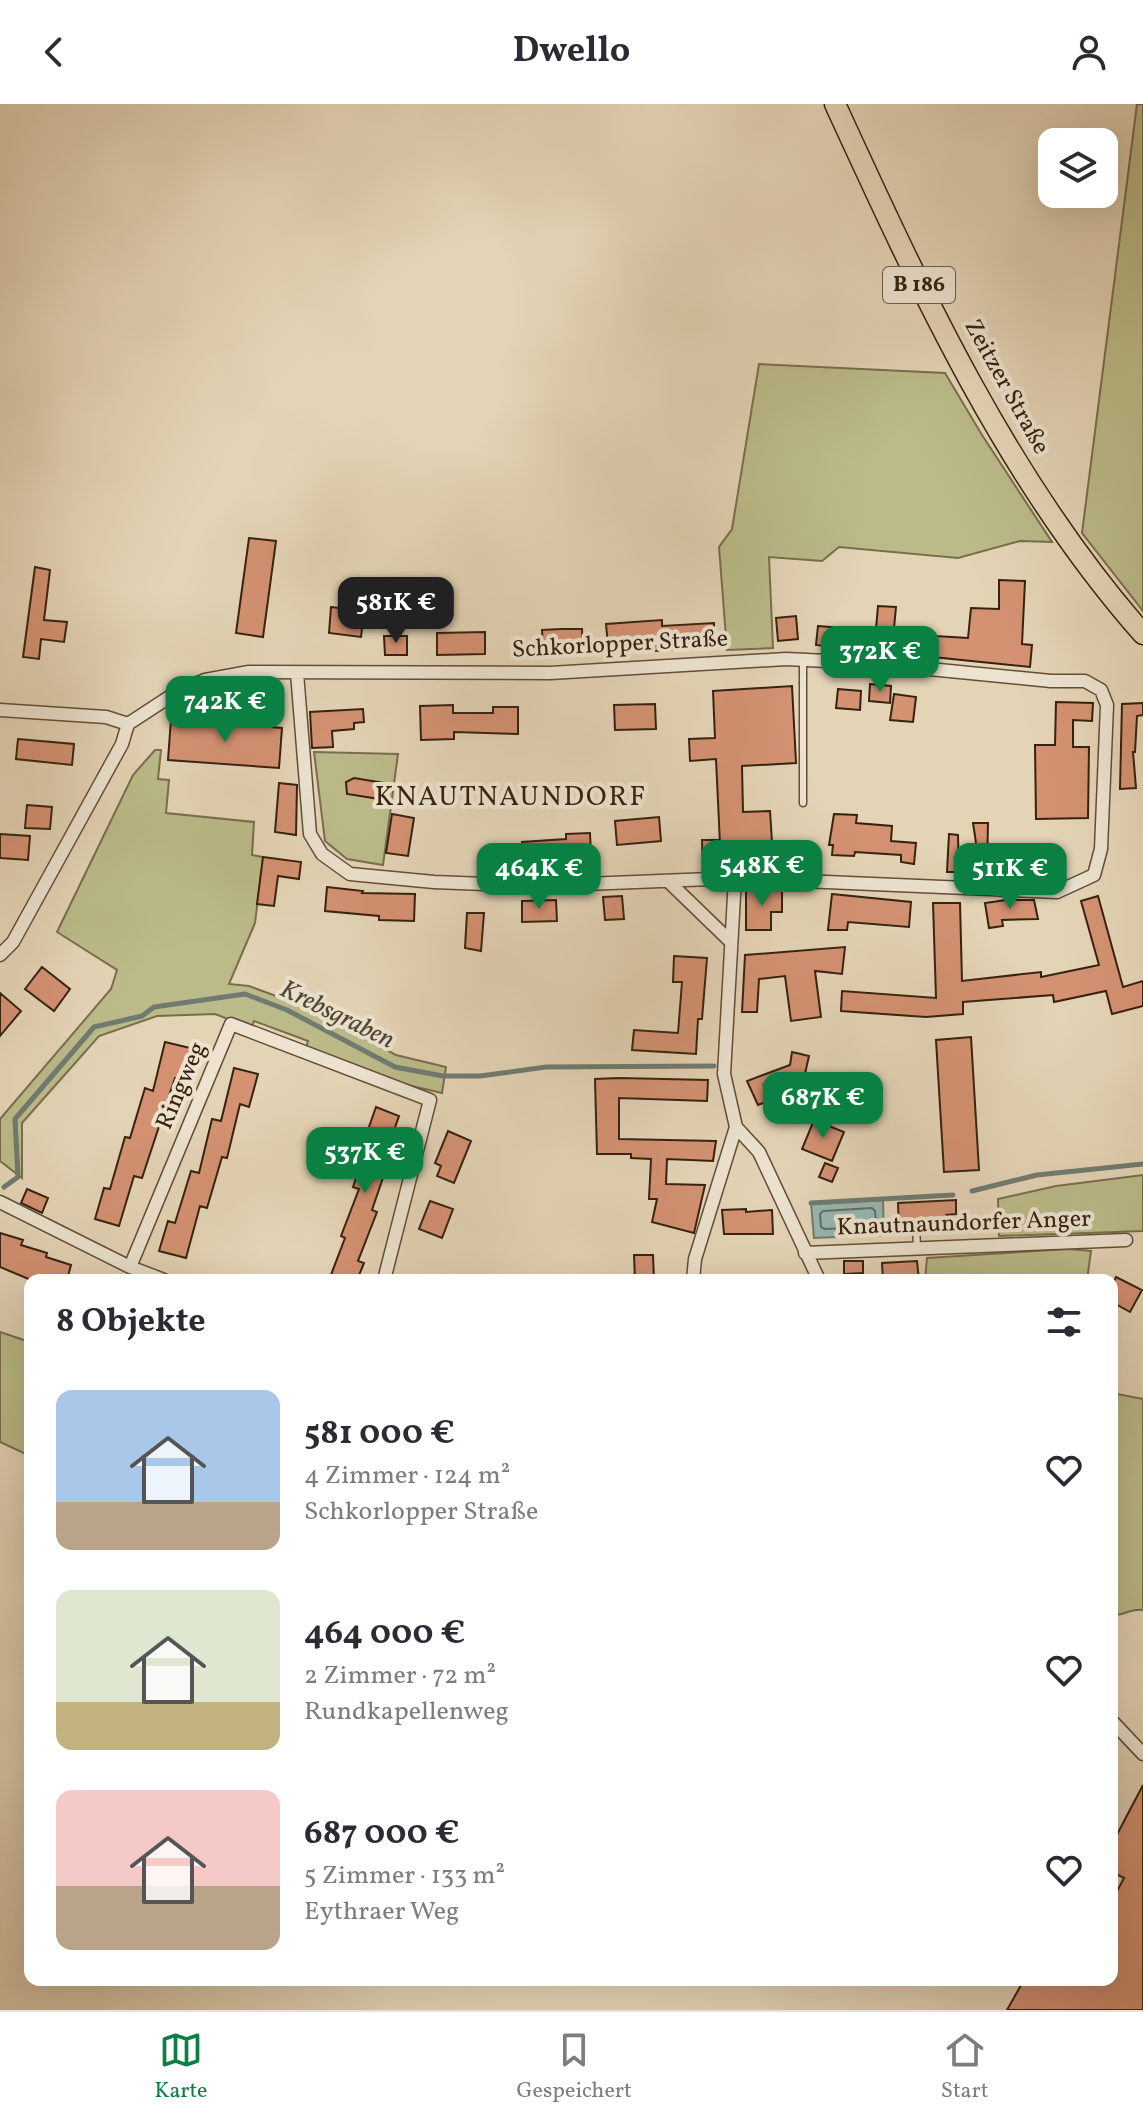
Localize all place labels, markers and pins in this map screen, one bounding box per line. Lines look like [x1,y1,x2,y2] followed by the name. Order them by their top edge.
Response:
[331,577,461,645] pin: 581K €
[815,626,945,694] pin: 372K €
[160,676,290,744] pin: 742K €
[697,840,827,908] pin: 548K €
[474,843,604,911] pin: 464K €
[945,843,1075,911] pin: 511K €
[758,1072,888,1140] pin: 687K €
[300,1127,430,1195] pin: 537K €

